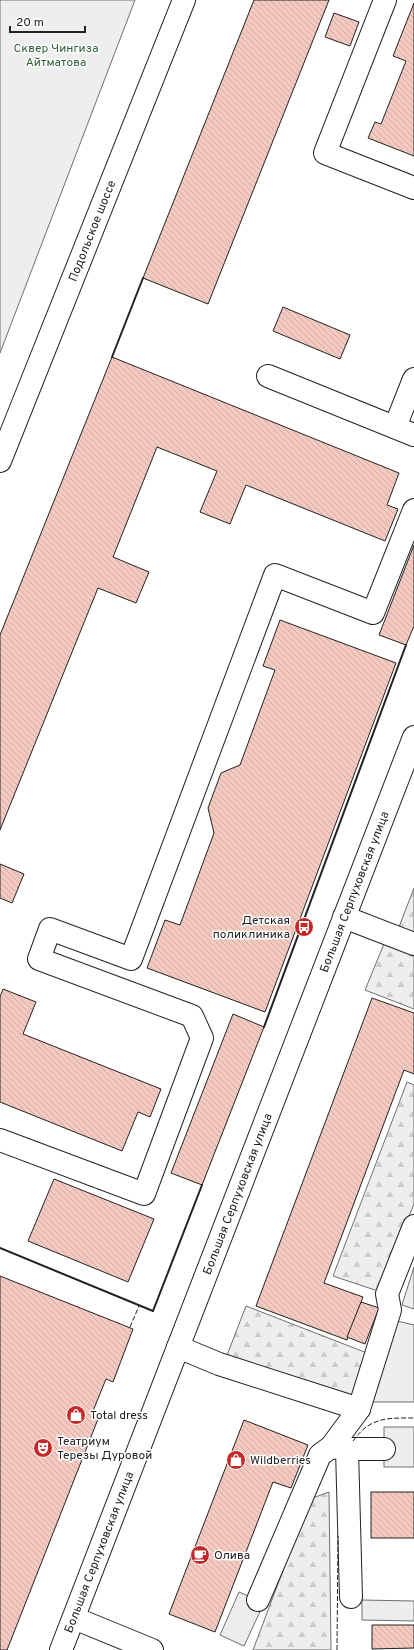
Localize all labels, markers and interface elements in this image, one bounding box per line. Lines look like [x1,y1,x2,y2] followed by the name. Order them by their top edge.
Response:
[10,8,85,34] scale bar
[16,15,44,31] text: 20 m
[14,41,98,71] park label: Сквер Чингиза Айтматова
[65,178,120,284] street label: Подольское шоссе
[317,809,394,975] street label: Большая Серпуховская улица
[213,913,290,943] place label: Детская поликлиника
[293,916,315,938] bus stop icon: Детская поликлиника
[200,1111,277,1277] street label: Большая Серпуховская улица
[65,1404,87,1426] shop icon: Total dress
[90,1408,148,1424] place label: Total dress
[57,1434,152,1464] place label: Театриум Терезы Дуровой
[32,1437,54,1459] theatre icon: Театриум Терезы Дуровой
[225,1449,247,1471] shop icon: Wildberries
[250,1453,311,1469] place label: Wildberries
[61,1469,138,1635] street label: Большая Серпуховская улица
[189,1544,211,1566] cafe icon: Олива
[214,1548,250,1564] place label: Олива

